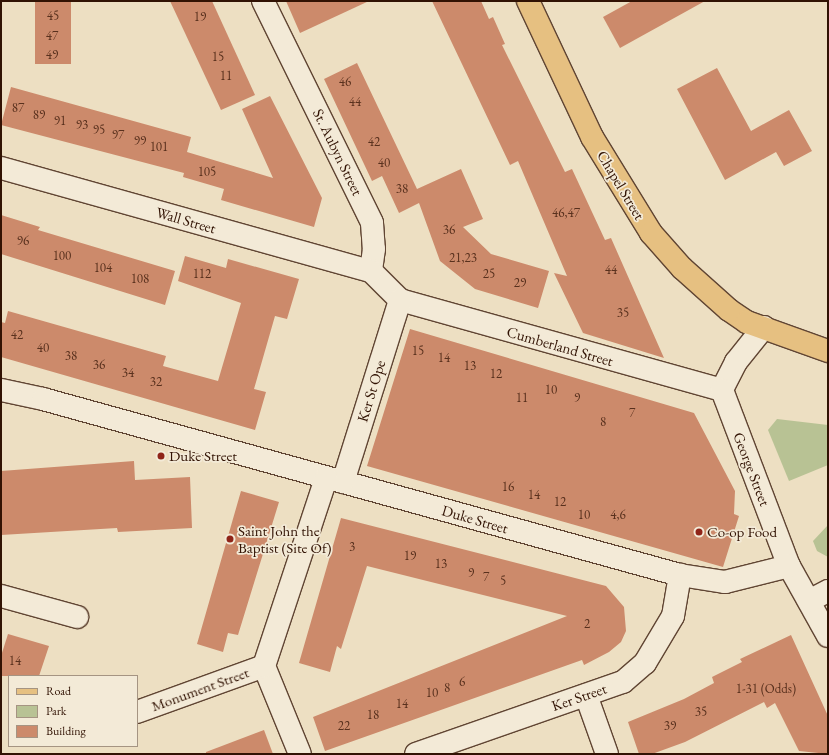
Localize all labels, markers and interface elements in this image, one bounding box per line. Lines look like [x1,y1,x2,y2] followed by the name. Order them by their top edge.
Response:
[47,8,59,24] house number: 45
[194,9,206,25] house number: 19
[46,28,58,44] house number: 47
[46,47,58,63] house number: 49
[212,49,224,65] house number: 15
[220,68,232,84] house number: 11
[339,74,351,90] house number: 46
[349,94,361,110] house number: 44
[12,100,24,116] house number: 87
[309,106,367,198] street label: St. Aubyn Street
[33,107,45,123] house number: 89
[54,113,66,129] house number: 91
[76,117,88,133] house number: 93
[93,122,105,138] house number: 95
[112,127,124,143] house number: 97
[134,133,146,149] house number: 99
[368,134,380,150] house number: 42
[150,139,168,155] house number: 101
[593,147,649,223] street label: Chapel Street
[378,155,390,171] house number: 40
[198,164,216,180] house number: 105
[396,181,408,197] house number: 38
[154,203,218,237] street label: Wall Street
[552,205,580,221] house number: 46,47
[443,222,455,238] house number: 36
[17,233,29,249] house number: 96
[53,248,71,264] house number: 100
[449,250,477,266] house number: 21,23
[94,260,112,276] house number: 104
[605,262,617,278] house number: 44
[193,266,211,282] house number: 112
[483,266,495,282] house number: 25
[131,271,149,287] house number: 108
[514,275,526,291] house number: 29
[617,305,629,321] house number: 35
[505,322,615,370] street label: Cumberland Street
[11,327,23,343] house number: 42
[37,340,49,356] house number: 40
[412,343,424,359] house number: 15
[65,348,77,364] house number: 38
[438,350,450,366] house number: 14
[93,357,105,373] house number: 36
[353,358,389,424] street label: Ker St Ope
[464,358,476,374] house number: 13
[122,365,134,381] house number: 34
[490,366,502,382] house number: 12
[150,374,162,390] house number: 32
[545,382,557,398] house number: 10
[516,390,528,406] house number: 11
[574,390,580,406] house number: 9
[629,405,635,421] house number: 7
[600,414,606,430] house number: 8
[730,430,774,508] street label: George Street
[169,447,237,465] place label: Duke Street
[156,451,166,461] marker: Duke Street
[502,479,514,495] house number: 16
[528,487,540,503] house number: 14
[554,494,566,510] house number: 12
[440,501,510,537] street label: Duke Street
[578,507,590,523] house number: 10
[610,507,626,523] house number: 4,6
[238,521,331,556] place label: Saint John the Baptist (Site Of)
[707,523,777,541] place label: Co-op Food
[694,527,704,537] marker: Co-op Food
[225,534,235,544] marker: Saint John the Baptist (Site Of)
[349,539,355,555] house number: 3
[404,548,416,564] house number: 19
[435,556,447,572] house number: 13
[468,565,474,581] house number: 9
[483,569,489,585] house number: 7
[500,573,506,589] house number: 5
[584,616,590,632] house number: 2
[9,653,21,669] house number: 14
[149,663,251,715] street label: Monument Street
[459,674,465,690] house number: 6
[8,675,138,747] legend
[549,679,609,715] street label: Ker Street
[444,680,450,696] house number: 8
[736,681,796,697] house number: 1-31 (Odds)
[46,683,71,699] text: Road
[426,685,438,701] house number: 10
[396,696,408,712] house number: 14
[46,703,66,719] text: Park
[695,704,707,720] house number: 35
[367,707,379,723] house number: 18
[338,718,350,734] house number: 22
[664,718,676,734] house number: 39
[46,723,86,739] text: Building

